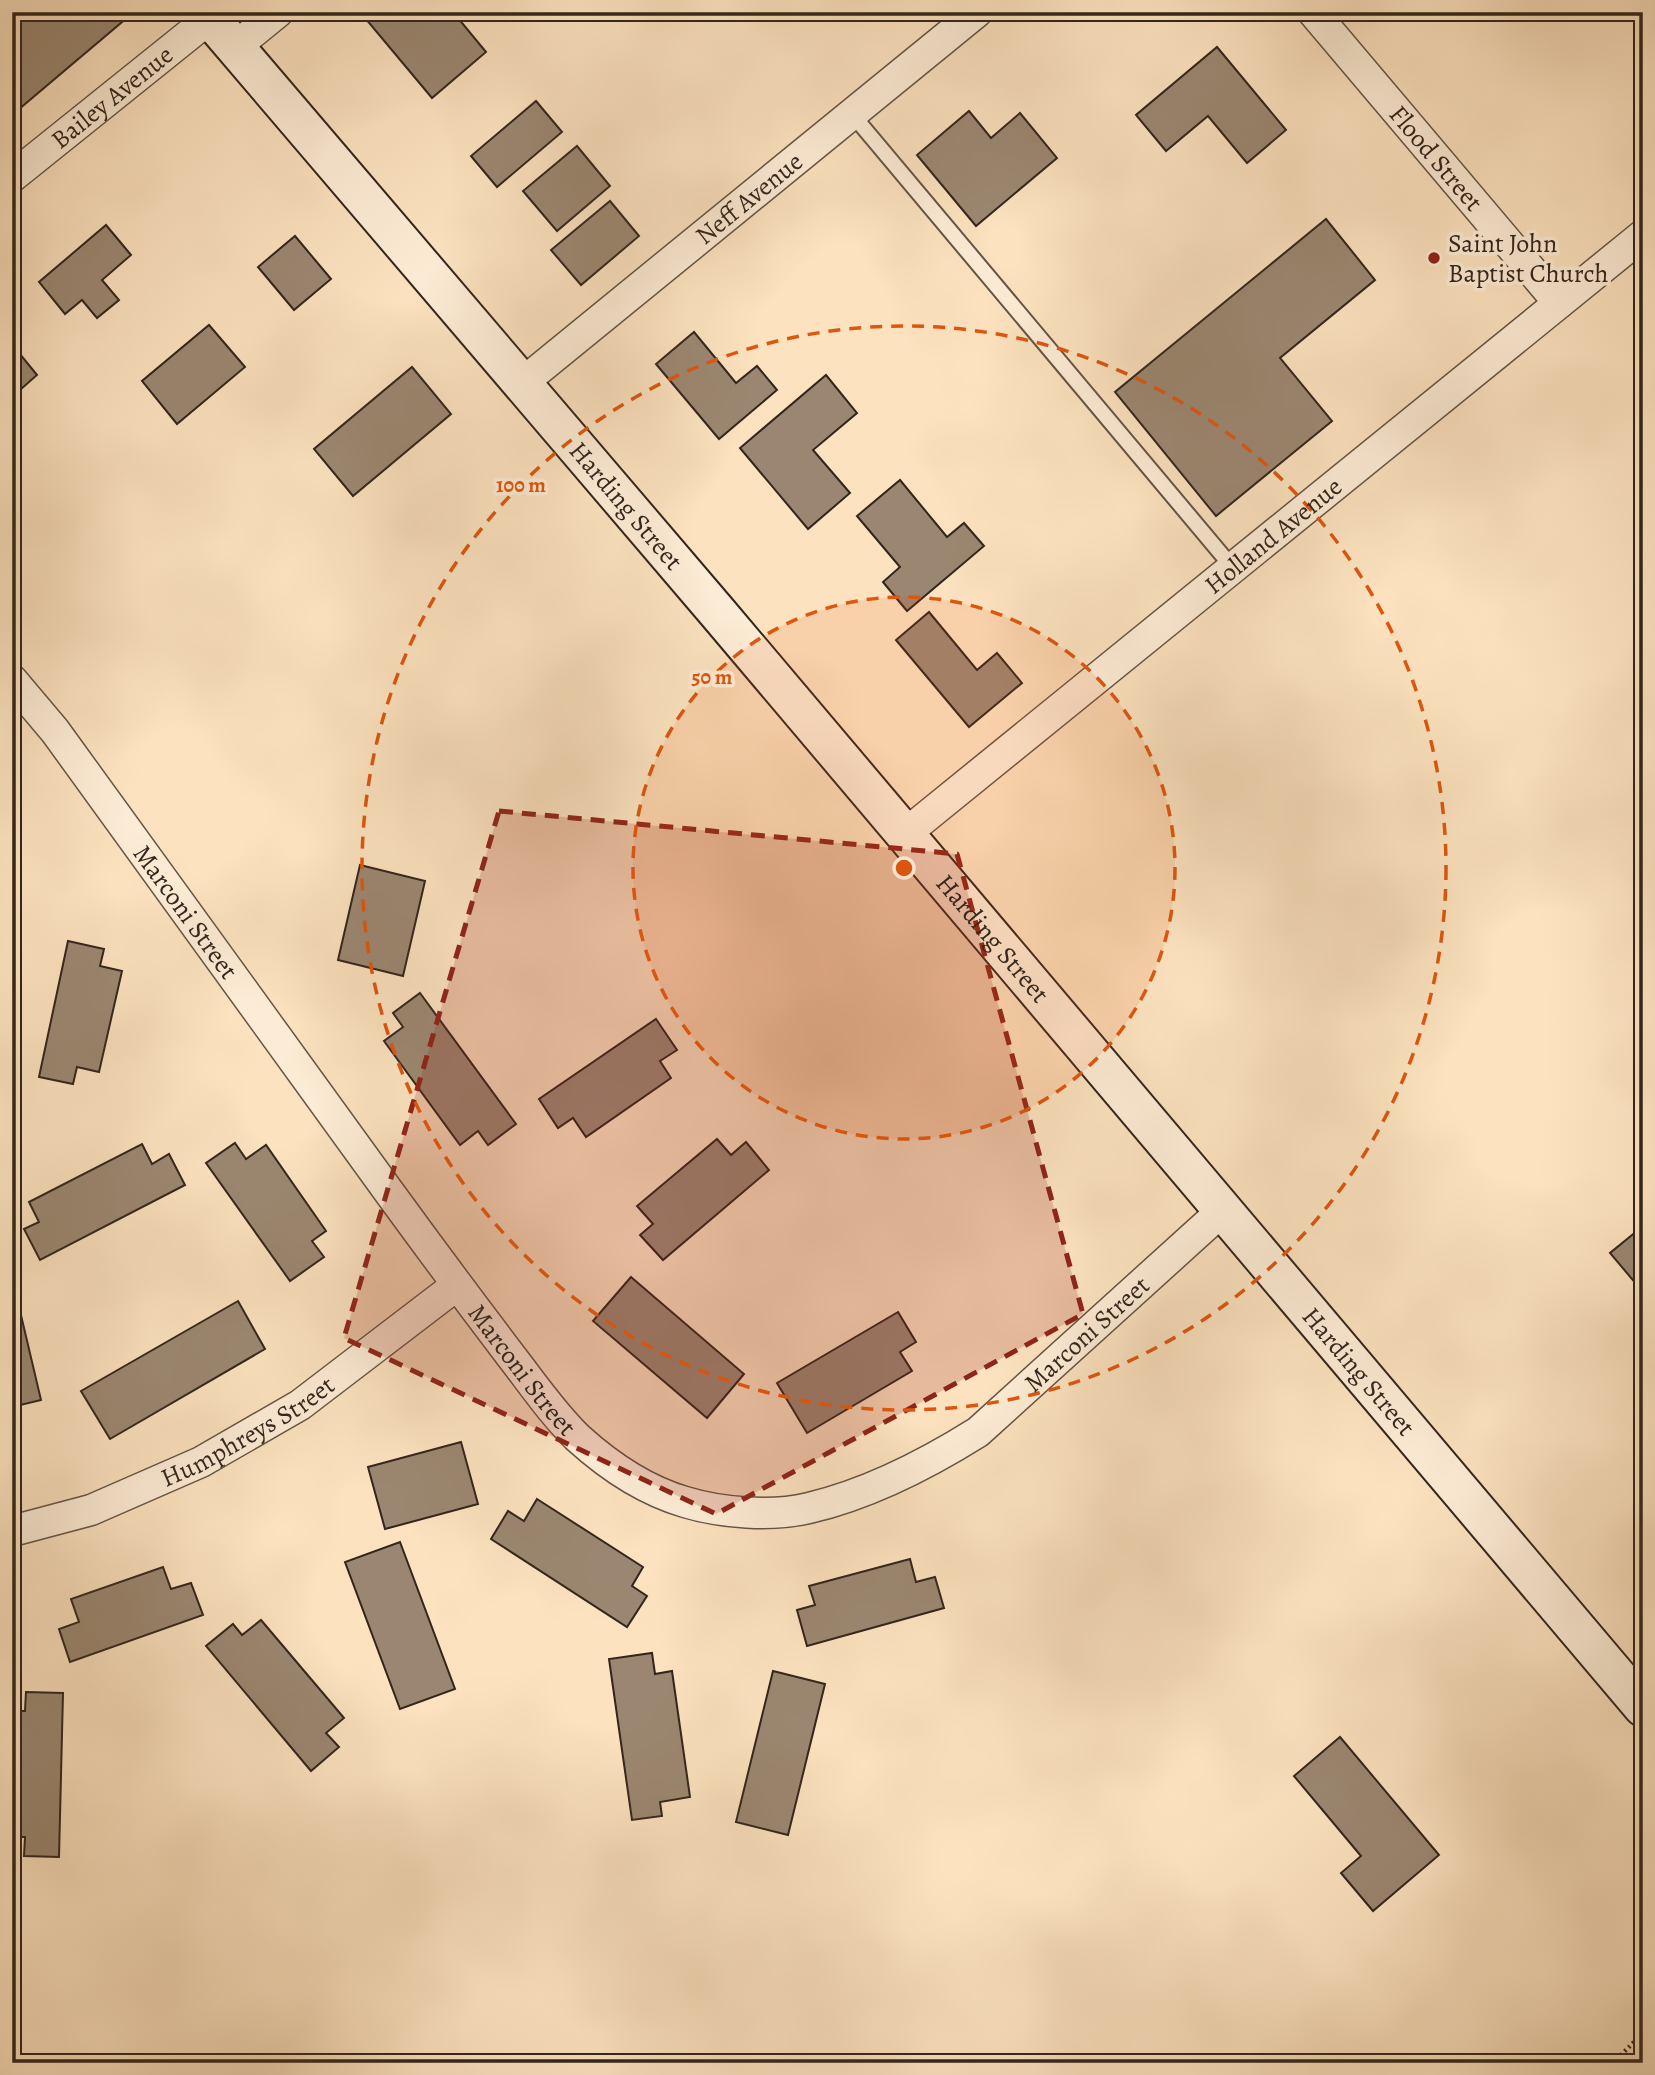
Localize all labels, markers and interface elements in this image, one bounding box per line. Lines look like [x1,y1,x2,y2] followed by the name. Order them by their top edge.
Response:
[44,38,180,157] street label: Bailey Avenue
[1381,98,1491,219] street label: Flood Street
[688,144,810,253] street label: Neff Avenue
[1448,226,1608,291] place label: Saint John Baptist Church
[1426,250,1442,266] marker: Saint John Baptist Church
[561,434,691,578] street label: Harding Street
[1197,469,1349,602] street label: Holland Avenue
[496,471,546,499] text: 100 m
[692,663,733,691] text: 50 m
[125,838,246,987] street label: Marconi Street
[892,856,916,880] centre of rings
[928,867,1057,1011] street label: Harding Street
[1017,1268,1157,1400] street label: Marconi Street
[460,1297,584,1444] street label: Marconi Street
[1294,1300,1423,1444] street label: Harding Street
[155,1368,342,1496] street label: Humphreys Street

